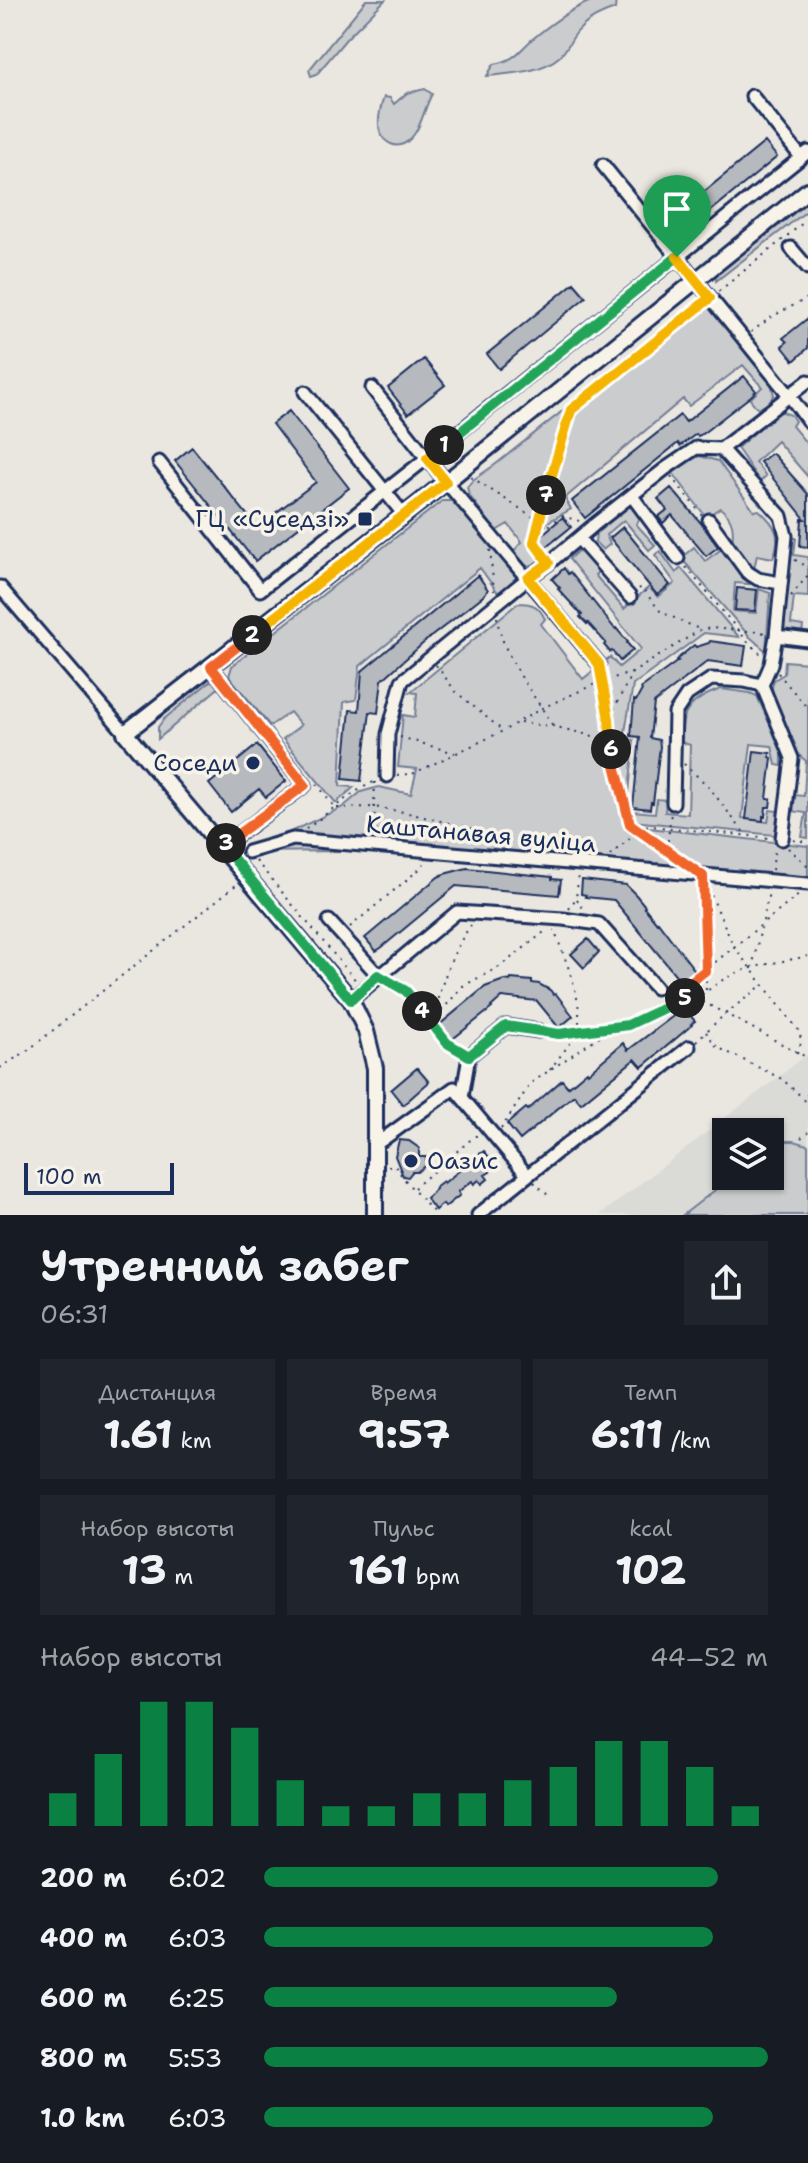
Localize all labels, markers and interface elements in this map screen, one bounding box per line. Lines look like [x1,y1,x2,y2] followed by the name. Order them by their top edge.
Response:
[643,175,711,257] pin
[655,187,699,231] icon: arrive
[424,425,464,465] pin: 1
[439,430,449,459] text: 1
[526,475,566,515] pin: 7
[538,480,554,509] text: 7
[195,503,349,535] place label: ГЦ «Суседзі»
[356,510,374,528] marker: ГЦ «Суседзі»
[232,615,272,655] pin: 2
[244,620,260,649] text: 2
[591,729,631,769] pin: 6
[603,734,619,763] text: 6
[153,747,237,779] place label: Соседи
[244,754,262,772] marker: Соседи
[365,808,597,860] street label: Каштанавая вуліца
[206,823,246,863] pin: 3
[218,828,234,857] text: 3
[665,978,705,1018] pin: 5
[678,983,692,1012] text: 5
[402,991,442,1031] pin: 4
[414,996,430,1025] text: 4
[712,1118,784,1190] map controls
[712,1118,784,1190] button: layers
[427,1145,499,1177] place label: Оазис
[402,1152,420,1170] marker: Оазис
[24,1159,174,1195] scale bar
[36,1162,102,1191] text: 100 m
[40,1236,409,1295] text: Утренний забег
[684,1241,768,1325] button: share
[40,1296,108,1331] text: 06:31
[98,1378,216,1407] text: Дистанция
[370,1378,438,1407] text: Время
[624,1378,677,1407] text: Темп
[103,1407,173,1461] text: 1.61
[358,1407,450,1461] text: 9:57
[591,1407,664,1461] text: 6:11
[173,1426,212,1455] text: km
[664,1426,711,1455] text: /km
[80,1514,235,1543] text: Набор высоты
[373,1514,435,1543] text: Пульс
[629,1514,672,1543] text: kcal
[121,1543,167,1597] text: 13
[348,1543,408,1597] text: 161
[615,1543,686,1597] text: 102
[167,1562,193,1591] text: m
[408,1562,460,1591] text: bpm
[40,1639,222,1674] text: Набор высоты
[650,1639,768,1674] text: 44–52 m
[40,1860,127,1895] text: 200 m
[168,1860,226,1895] text: 6:02
[40,1920,127,1955] text: 400 m
[168,1920,227,1955] text: 6:03
[40,1980,127,2015] text: 600 m
[168,1980,225,2015] text: 6:25
[40,2040,127,2075] text: 800 m
[168,2040,222,2075] text: 5:53
[40,2100,125,2135] text: 1.0 km
[168,2100,227,2135] text: 6:03

